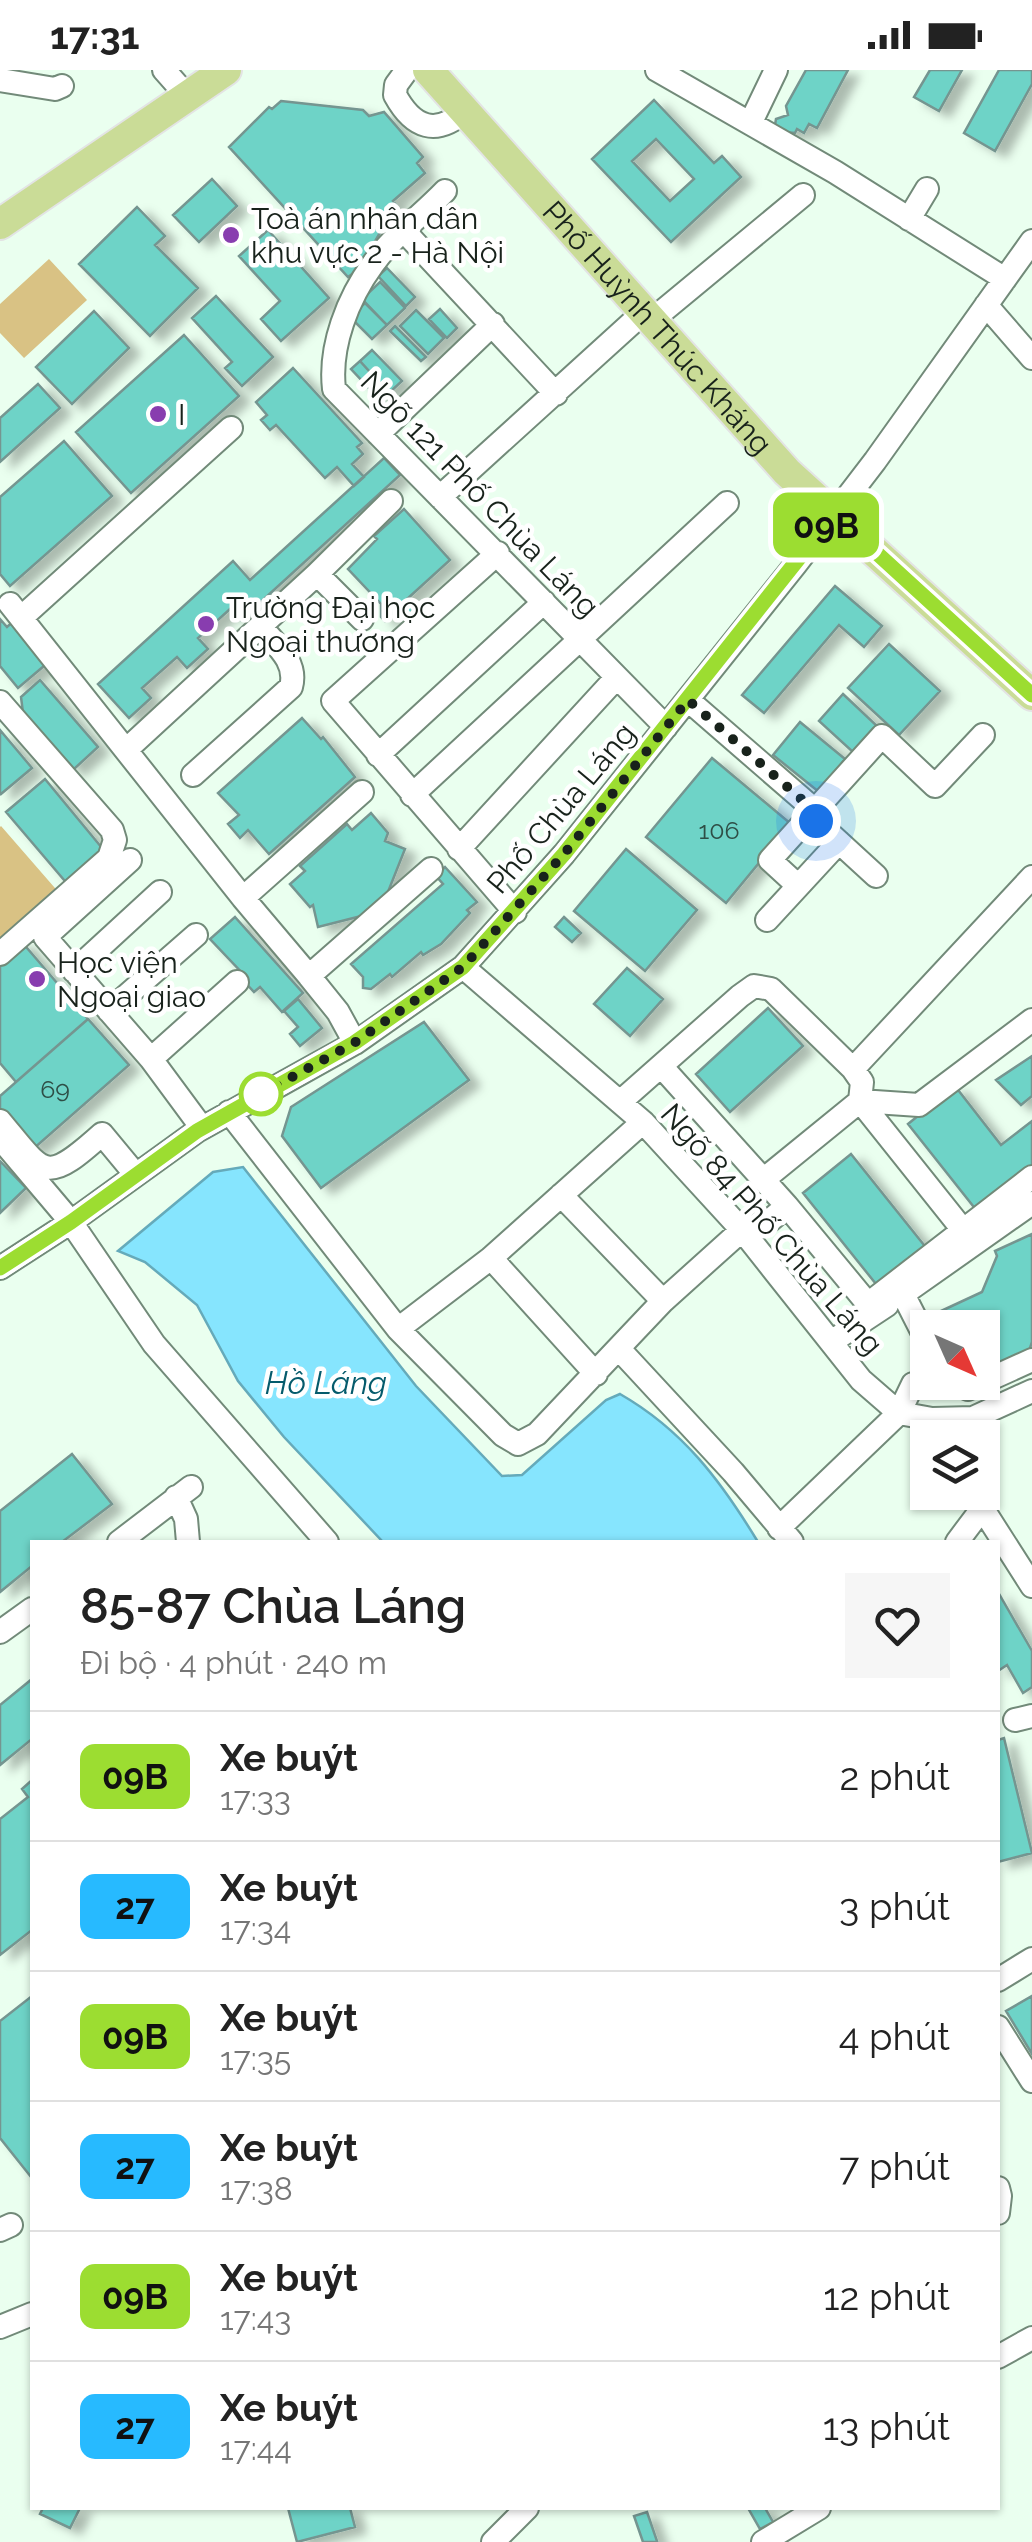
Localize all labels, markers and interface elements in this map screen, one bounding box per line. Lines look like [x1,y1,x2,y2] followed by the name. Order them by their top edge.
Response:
[50,13,139,58] text: 17:31
[536,194,780,461] street label: Phố Huỳnh Thúc Kháng
[251,201,504,270] place label: Toà án nhân dân khu vực 2 - Hà Nội
[220,224,242,246] marker: Toà án nhân dân khu vực 2 - Hà Nội
[354,364,606,624] street label: Ngõ 121 Phố Chùa Láng
[178,397,185,432] place label: I
[147,403,169,425] marker: I
[768,492,884,558] line badge: 09B
[793,505,859,546] text: 09B
[226,590,435,659] place label: Trường Đại học Ngoại thương
[195,613,217,635] marker: Trường Đại học Ngoại thương
[480,716,642,900] street label: Phố Chùa Láng
[791,796,841,846] your location
[698,815,740,845] house number: 106
[57,945,206,1014] place label: Học viện Ngoại giao
[26,968,48,990] marker: Học viện Ngoại giao
[240,1073,282,1115] unlabelled marker
[40,1074,70,1104] house number: 69
[654,1097,890,1361] street label: Ngõ 84 Phố Chùa Láng
[910,1310,1000,1400] north arrow
[910,1310,1000,1510] map controls
[265,1364,387,1401] water label: Hồ Láng
[910,1420,1000,1510] button: layers
[845,1573,950,1678] button: heart
[80,1578,466,1634] text: 85-87 Chùa Láng
[80,1644,387,1681] text: Đi bộ · 4 phút · 240 m
[220,1735,358,1780] text: Xe buýt
[840,1754,950,1799] text: 2 phút
[102,1756,168,1797] text: 09B
[220,1780,291,1817] text: 17:33
[220,1865,358,1910] text: Xe buýt
[839,1884,950,1929] text: 3 phút
[115,1886,155,1927] text: 27
[220,1910,291,1947] text: 17:34
[220,1995,358,2040] text: Xe buýt
[839,2014,950,2059] text: 4 phút
[102,2016,168,2057] text: 09B
[220,2040,291,2077] text: 17:35
[220,2125,358,2170] text: Xe buýt
[839,2144,950,2189] text: 7 phút
[115,2146,155,2187] text: 27
[220,2170,293,2207] text: 17:38
[220,2255,358,2300] text: Xe buýt
[823,2274,950,2319] text: 12 phút
[102,2276,168,2317] text: 09B
[220,2300,291,2337] text: 17:43
[220,2385,358,2430] text: Xe buýt
[823,2404,950,2449] text: 13 phút
[115,2406,155,2447] text: 27
[220,2430,292,2467] text: 17:44

